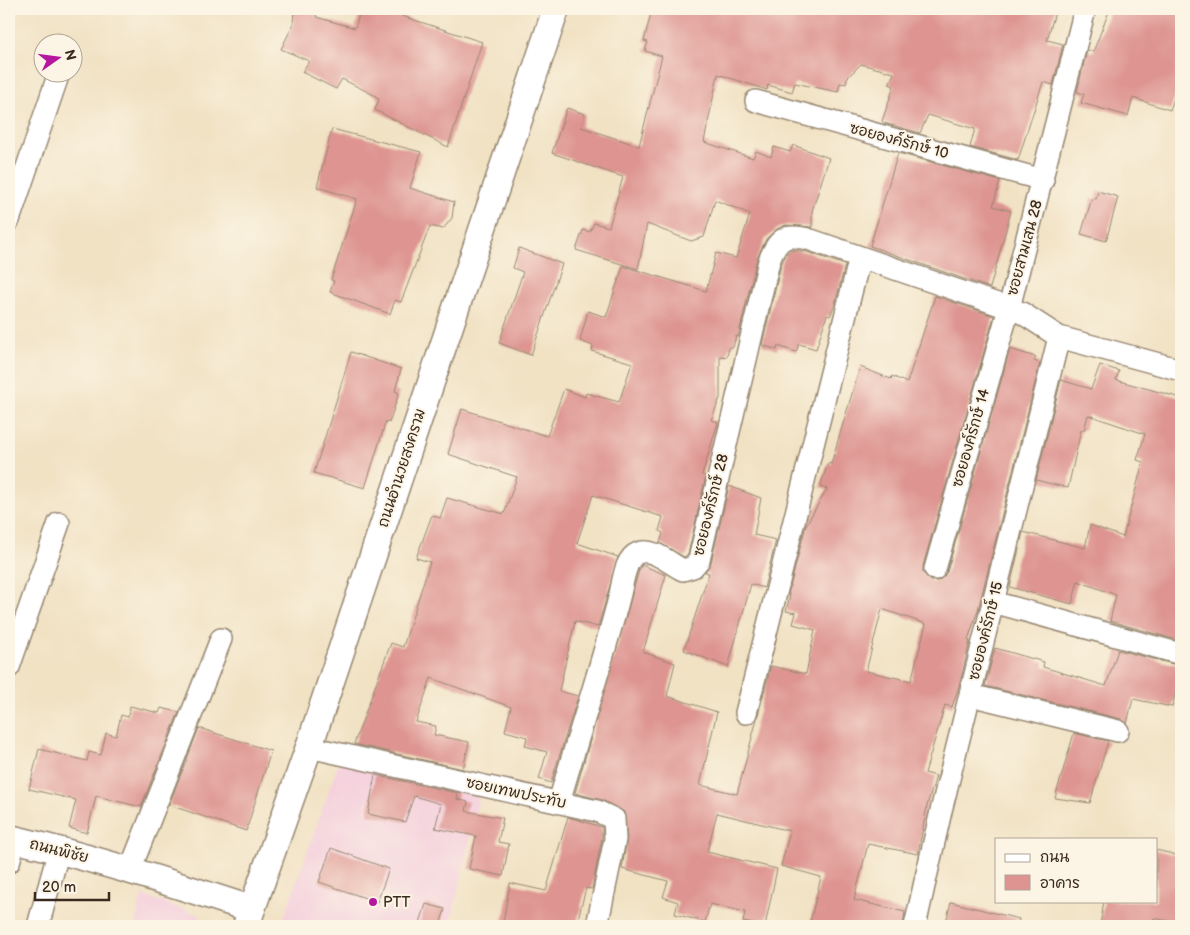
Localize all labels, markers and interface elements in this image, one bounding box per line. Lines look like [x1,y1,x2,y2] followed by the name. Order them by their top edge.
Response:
[32,32,82,82] north arrow
[61,48,80,62] text: N
[847,118,951,163] street label: ซอยองค์รักษ์ 10
[1003,198,1047,298] street label: ซอยสามเสน 28
[947,386,994,490] street label: ซอยองค์รักษ์ 14
[374,406,430,530] street label: ถนนอำนวยสงคราม
[688,451,733,558] street label: ซอยองค์รักษ์ 28
[964,579,1007,683] street label: ซอยองค์รักษ์ 15
[464,773,568,813] street label: ซอยเทพประทับ
[28,835,90,867] street label: ถนนพิชัย
[995,838,1158,902] legend
[1040,848,1069,867] text: ถนน
[35,870,109,902] scale bar
[1040,874,1080,893] text: อาคาร
[42,878,76,897] text: 20 m
[383,893,410,912] place label: PTT
[367,896,379,908] marker: PTT

